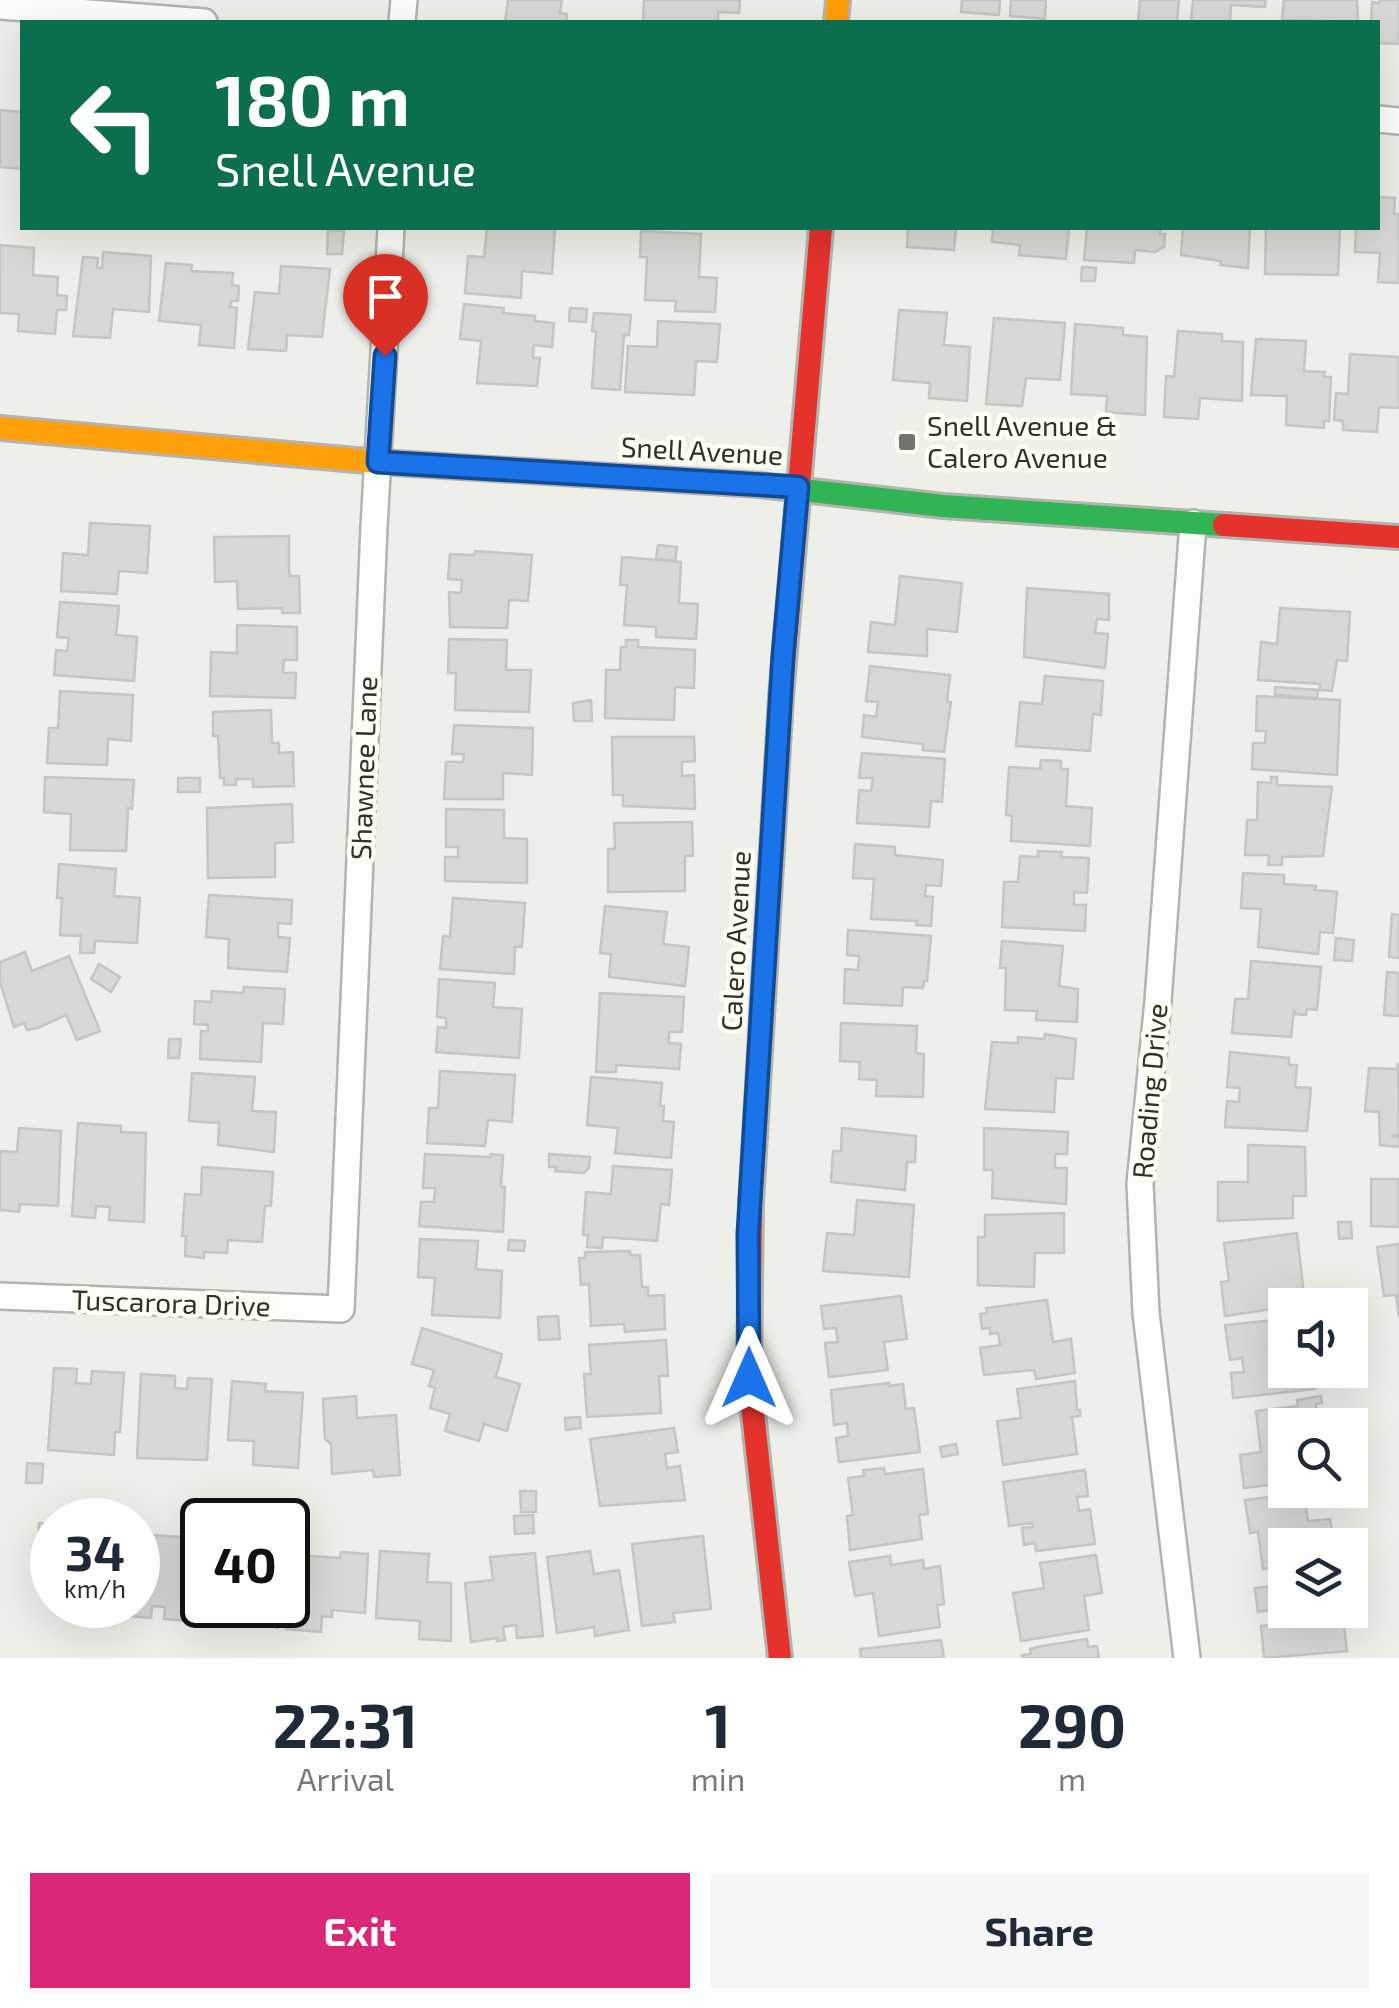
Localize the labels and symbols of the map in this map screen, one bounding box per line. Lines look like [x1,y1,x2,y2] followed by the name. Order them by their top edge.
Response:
[343,254,428,357] pin
[927,408,1117,474] place label: Snell Avenue & Calero Avenue
[620,429,784,471] street label: Snell Avenue
[896,431,918,453] marker: Snell Avenue & Calero Avenue
[343,675,383,861] street label: Shawnee Lane
[713,850,757,1032] street label: Calero Avenue
[1124,1002,1174,1180] street label: Roading Drive
[71,1282,271,1322] street label: Tuscarora Drive
[697,1326,801,1430] position arrow
[180,1498,310,1628] speed limit sign: 40

